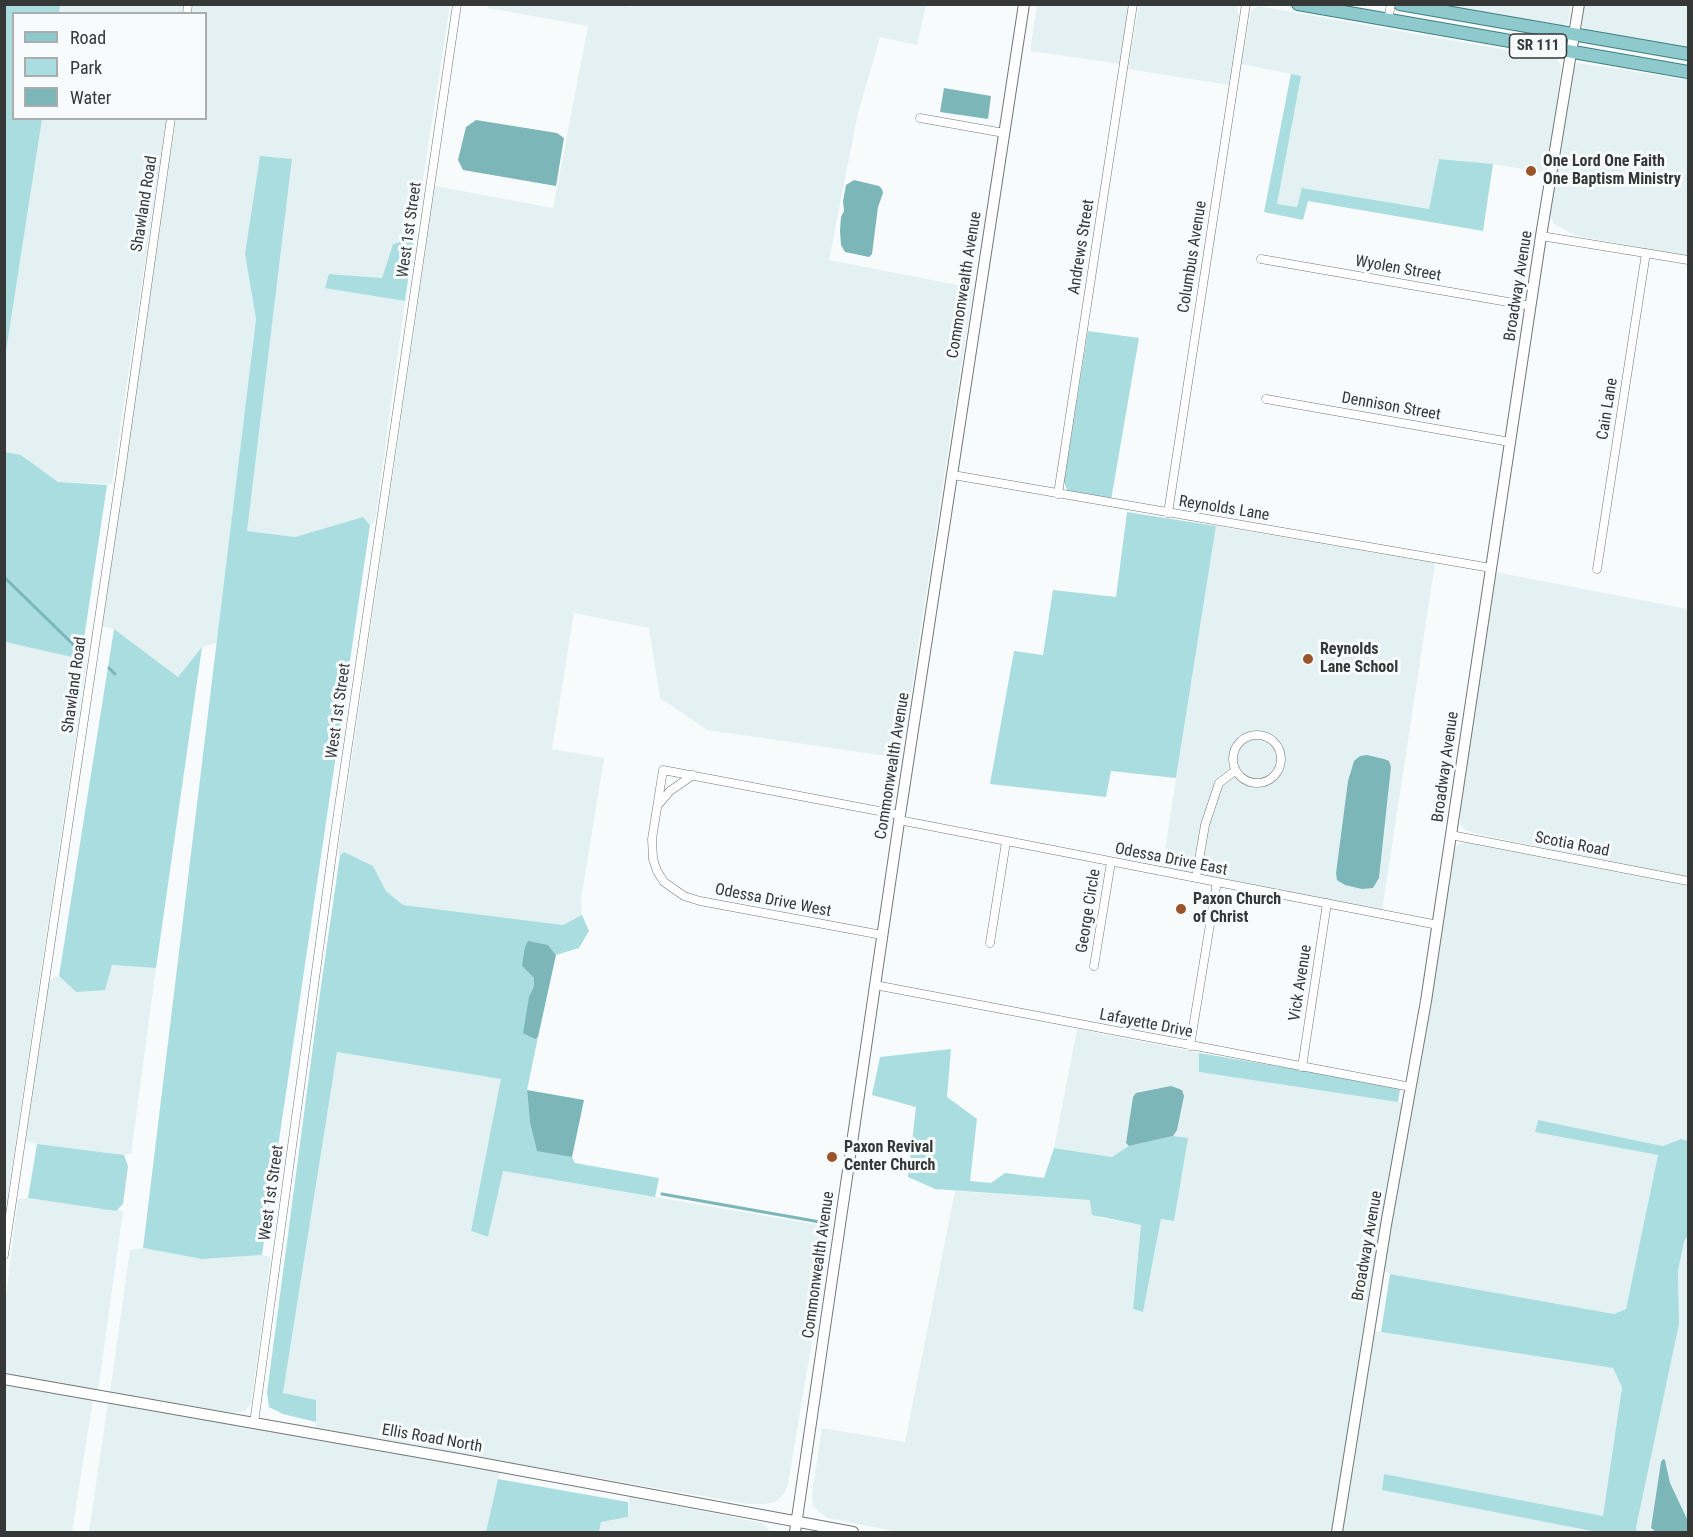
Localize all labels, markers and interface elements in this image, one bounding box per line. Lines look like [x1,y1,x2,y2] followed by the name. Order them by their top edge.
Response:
[12,12,207,120] legend
[70,27,106,48] text: Road
[1510,34,1566,58] road number: SR 111
[70,57,102,78] text: Park
[70,87,111,108] text: Water
[1543,152,1681,190] place label: One Lord One Faith One Baptism Ministry
[128,155,162,253] street label: Shawland Road
[1524,164,1538,178] marker: One Lord One Faith One Baptism Ministry
[394,181,426,279] street label: West 1st Street
[1065,198,1099,296] street label: Andrews Street
[1175,200,1211,314] street label: Columbus Avenue
[944,210,986,360] street label: Commonwealth Avenue
[1501,229,1537,343] street label: Broadway Avenue
[1354,252,1442,286] street label: Wyolen Street
[1594,377,1622,441] street label: Cain Lane
[1340,389,1442,425] street label: Dennison Street
[1177,492,1271,526] street label: Reynolds Lane
[59,636,91,734] street label: Shawland Road
[1320,640,1398,678] place label: Reynolds Lane School
[1301,652,1315,666] marker: Reynolds Lane School
[323,662,355,760] street label: West 1st Street
[872,691,914,841] street label: Commonwealth Avenue
[1429,710,1463,824] street label: Broadway Avenue
[1533,828,1611,862] street label: Scotia Road
[1113,840,1229,880] street label: Odessa Drive East
[1073,868,1105,954] street label: George Circle
[713,880,833,922] street label: Odessa Drive West
[1193,890,1281,928] place label: Paxon Church of Christ
[1174,902,1188,916] marker: Paxon Church of Christ
[1285,943,1317,1023] street label: Vick Avenue
[1098,1006,1194,1042] street label: Lafayette Drive
[844,1138,935,1176] place label: Paxon Revival Center Church
[256,1144,288,1242] street label: West 1st Street
[825,1150,839,1164] marker: Paxon Revival Center Church
[1349,1189,1387,1303] street label: Broadway Avenue
[799,1190,839,1340] street label: Commonwealth Avenue
[380,1421,484,1457] street label: Ellis Road North

